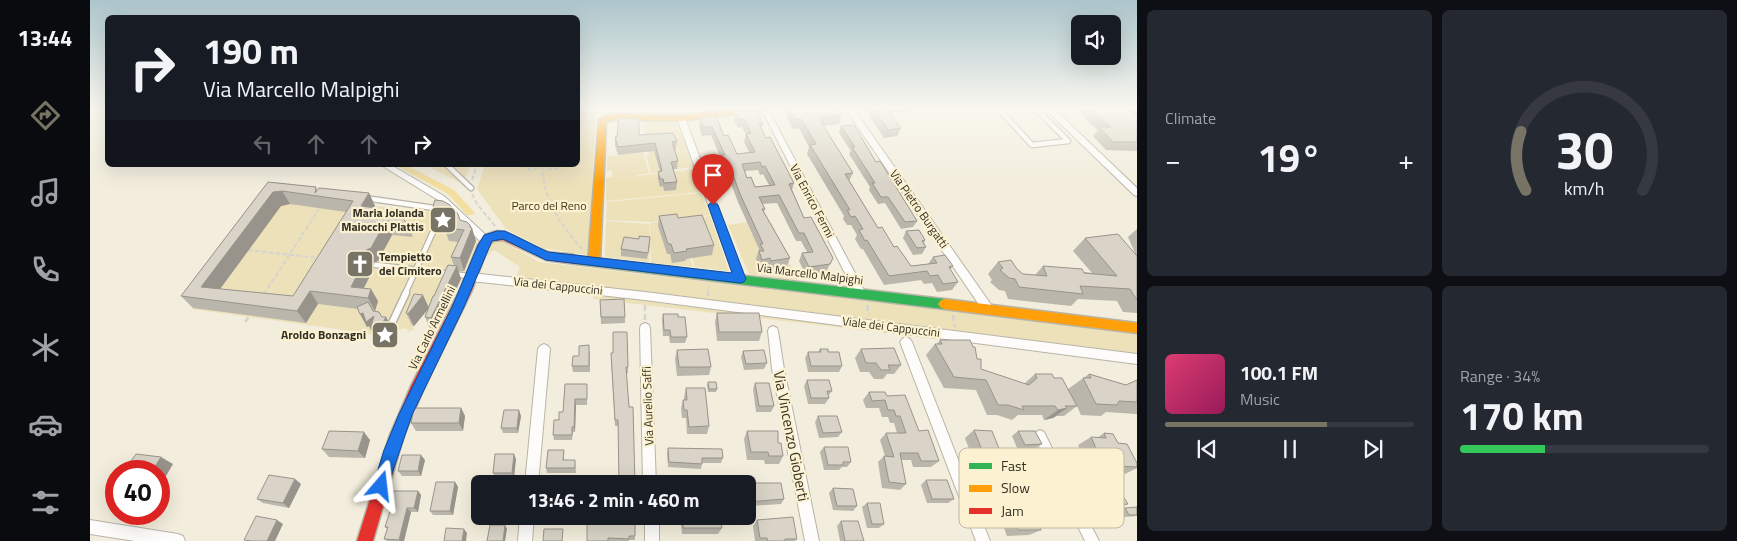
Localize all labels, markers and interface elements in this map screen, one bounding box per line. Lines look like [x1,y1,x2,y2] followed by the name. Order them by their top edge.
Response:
[1071,15,1121,65] map controls
[1071,15,1121,65] button: sound
[18,21,72,55] text: 13:44
[203,24,299,78] text: 190 m
[120,35,185,100] icon: right
[203,72,400,106] text: Via Marcello Malpighi
[28,98,63,133] icon: directions
[1165,106,1216,130] text: Climate
[1555,110,1614,189] text: 30
[1258,129,1321,187] text: 19°
[249,130,277,158] icon: left
[302,130,330,158] icon: ahead
[355,130,383,158] icon: ahead
[408,130,436,158] icon: right
[1165,138,1181,181] text: −
[1398,138,1414,181] text: +
[692,154,734,205] pin
[785,160,840,241] street label: Via Enrico Fermi
[699,161,727,189] icon: arrive
[885,165,954,252] street label: Via Pietro Burgatti
[28,175,63,210] icon: music
[1564,175,1605,202] text: km/h
[511,196,587,215] park label: Parco del Reno
[341,203,424,236] place label: Maria Jolanda Maiocchi Plattis
[428,205,458,235] place icon: Maria Jolanda Maiocchi Plattis
[379,247,442,280] place label: Tempietto del Cimitero
[345,249,375,279] church icon: Tempietto del Cimitero
[28,252,63,287] icon: phone
[756,258,864,289] street label: Via Marcello Malpighi
[513,271,604,300] street label: Via dei Cappuccini
[403,283,460,373] street label: Via Carlo Armellini
[841,311,941,342] street label: Viale dei Cappuccini
[370,320,400,350] place icon: Aroldo Bonzagni
[281,325,366,344] place label: Aroldo Bonzagni
[28,330,63,365] icon: climate
[1240,358,1318,387] text: 100.1 FM
[1460,364,1540,388] text: Range · 34%
[637,366,658,446] street label: Via Aurelio Saffi
[768,369,815,503] street label: Via Vincenzo Gioberti
[1240,387,1280,411] text: Music
[1460,387,1584,445] text: 170 km
[28,407,63,442] icon: car
[1193,435,1221,463] icon: previous
[1276,435,1304,463] icon: pause
[1359,435,1387,463] icon: next
[959,448,1124,528] legend
[1001,455,1026,476] text: Fast
[354,459,406,511] position arrow
[105,460,170,525] speed limit sign: 40
[1001,477,1030,498] text: Slow
[28,485,63,520] icon: filters
[527,485,700,514] text: 13:46 · 2 min · 460 m
[1001,500,1024,521] text: Jam

